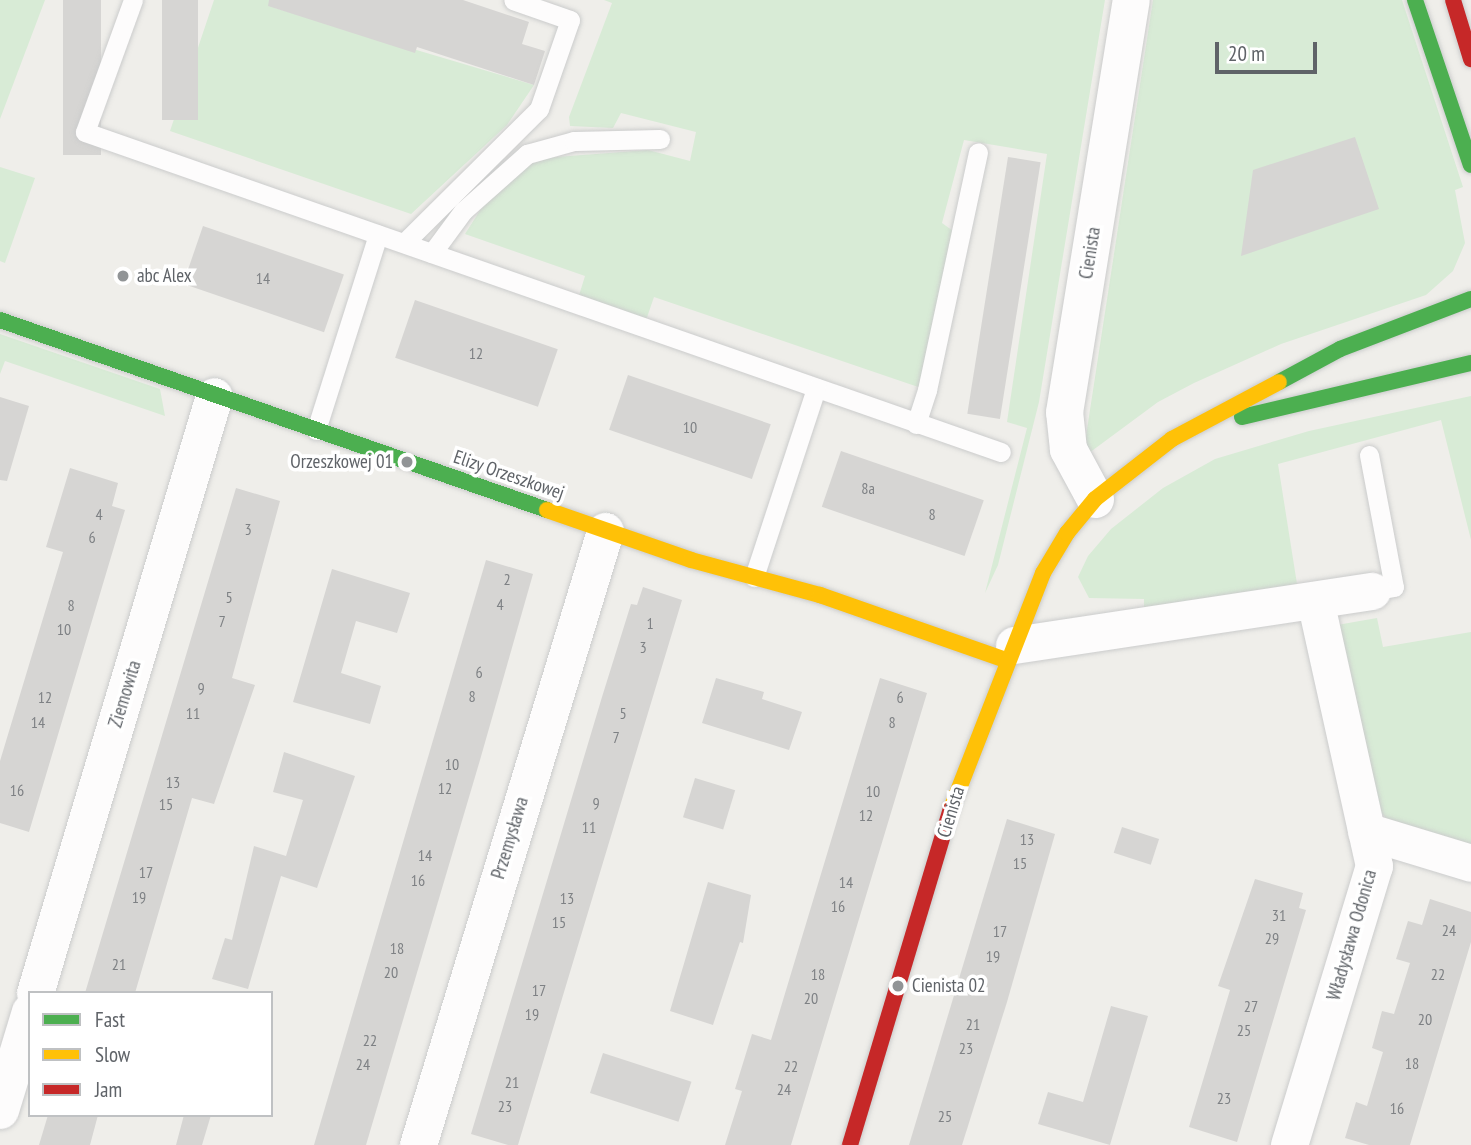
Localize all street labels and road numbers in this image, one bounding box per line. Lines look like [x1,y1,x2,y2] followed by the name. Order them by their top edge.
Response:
[1075,225,1105,281] street label: Cienista
[450,445,568,505] street label: Elizy Orzeszkowej
[104,658,146,730] street label: Ziemowita
[932,784,970,840] street label: Cienista
[487,794,533,882] street label: Przemysława
[1322,867,1382,1003] street label: Władysława Odonica

